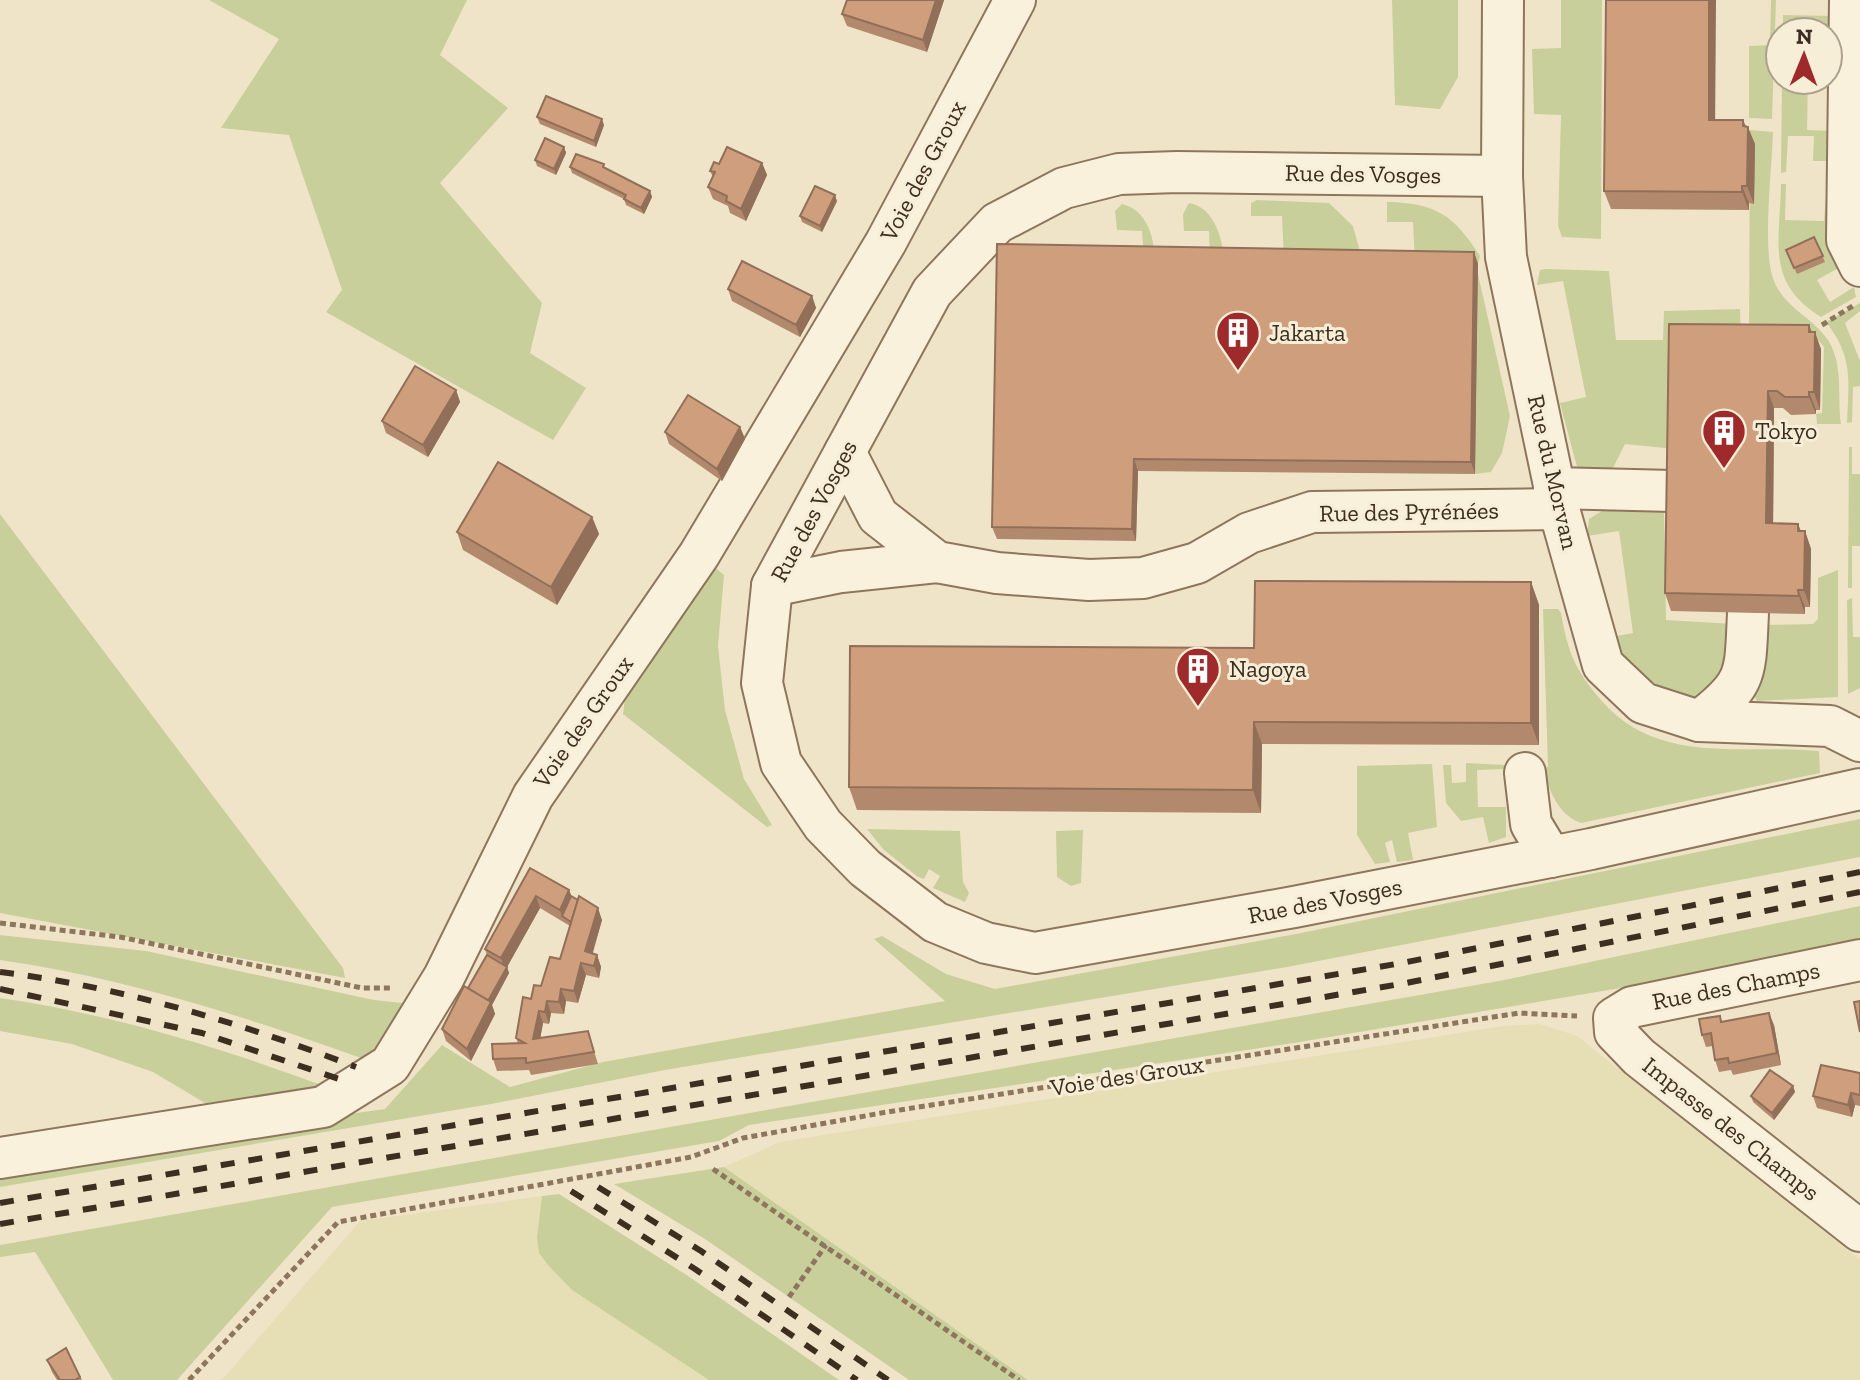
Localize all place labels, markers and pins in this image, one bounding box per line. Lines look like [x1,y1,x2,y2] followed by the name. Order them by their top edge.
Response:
[1214,309,1262,372] building icon: Jakarta
[1269,318,1346,347] place label: Jakarta
[1700,407,1748,470] building icon: Tokyo
[1755,416,1817,445] place label: Tokyo
[1174,645,1222,708] building icon: Nagoya
[1229,654,1307,683] place label: Nagoya

